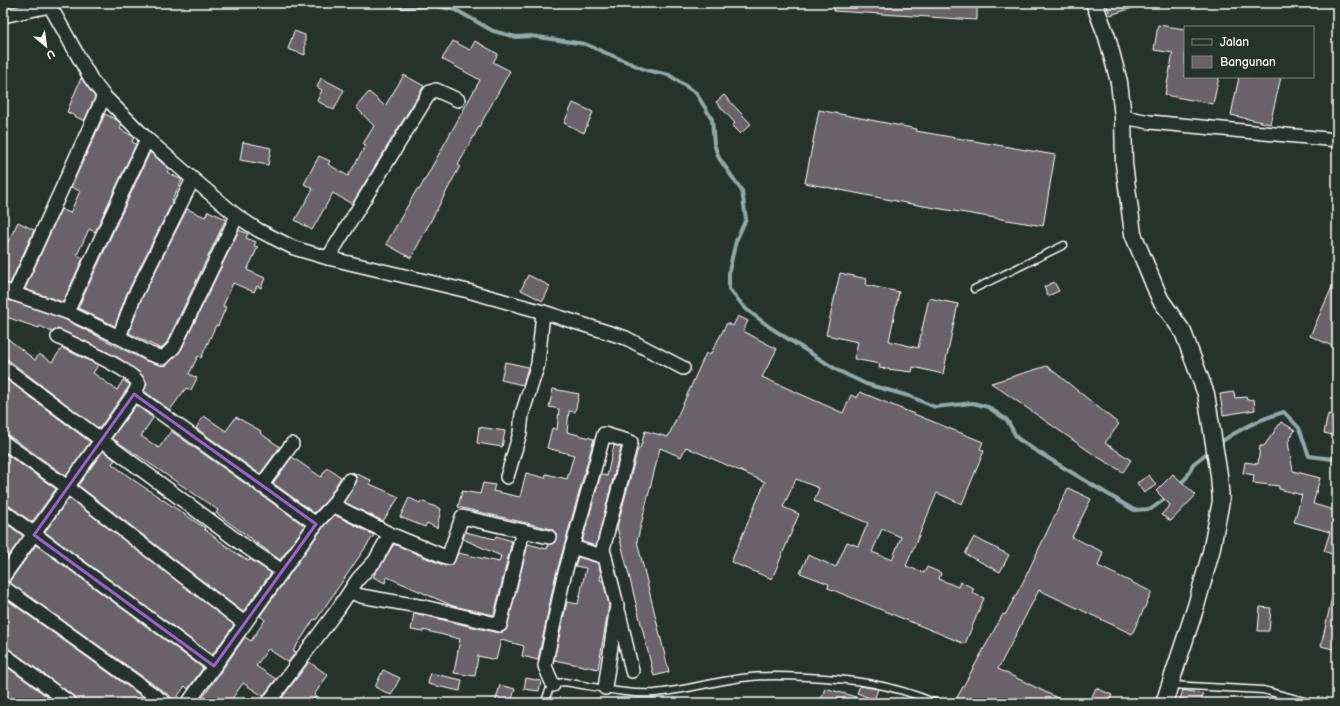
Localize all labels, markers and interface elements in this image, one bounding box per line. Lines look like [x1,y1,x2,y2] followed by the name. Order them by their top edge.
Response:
[26,26,66,66] north arrow
[1184,26,1314,78] legend
[1220,35,1249,50] text: Jalan
[44,47,57,62] text: U
[1220,55,1276,70] text: Bangunan

